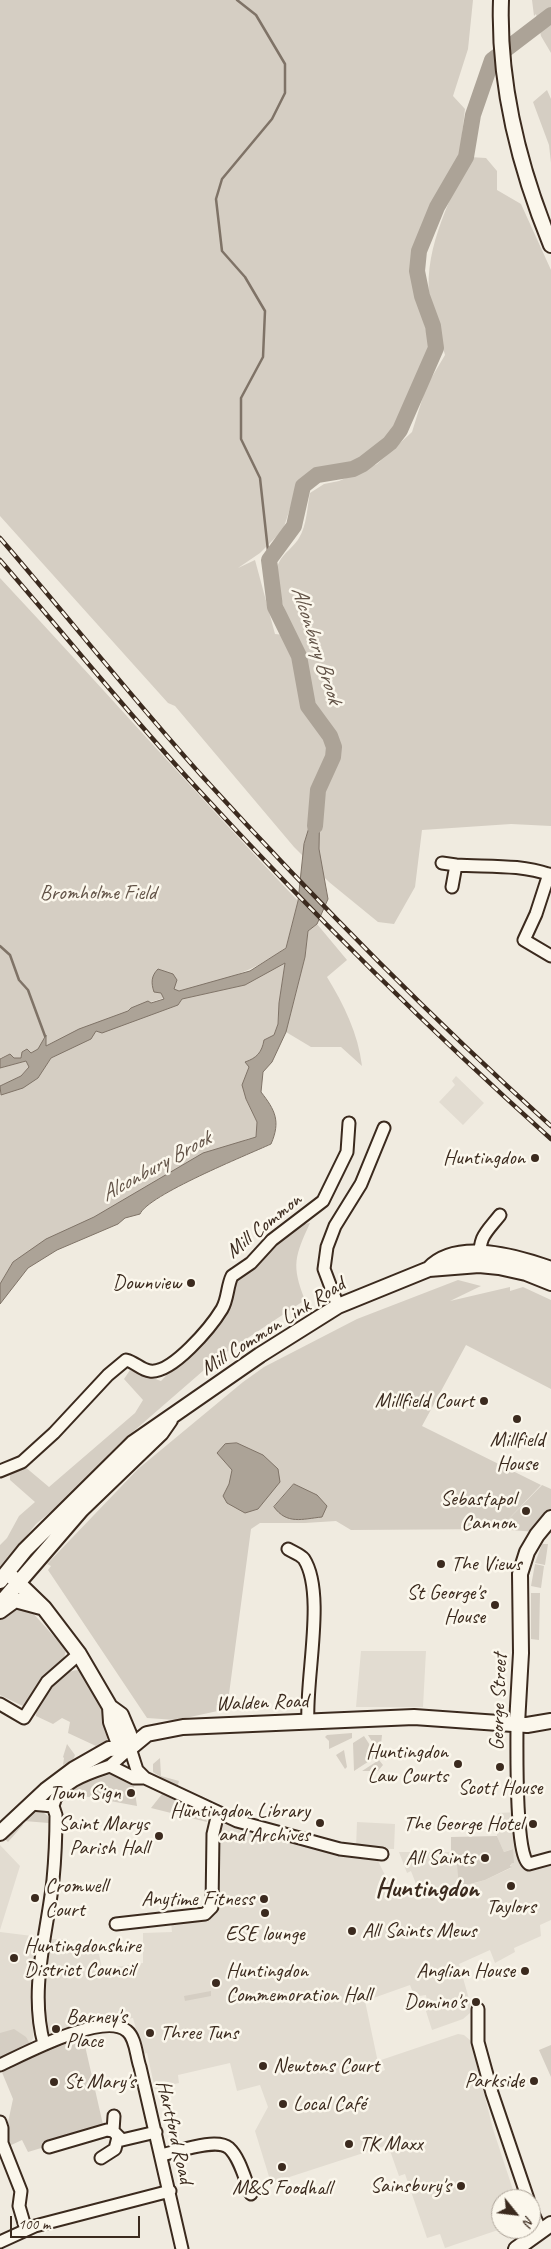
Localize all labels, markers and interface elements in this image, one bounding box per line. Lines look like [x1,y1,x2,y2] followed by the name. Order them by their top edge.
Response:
[285,583,347,707] water label: Alconbury Brook
[40,880,156,906] park label: Bromholme Field
[96,1126,216,1208] water label: Alconbury Brook
[443,1145,525,1171] place label: Huntingdon
[529,1152,541,1164] marker: Huntingdon
[221,1188,307,1264] street label: Mill Common
[113,1270,181,1296] place label: Downview
[196,1272,350,1382] street label: Mill Common Link Road
[185,1277,197,1289] marker: Downview
[375,1388,474,1414] place label: Millfield Court
[478,1395,490,1407] marker: Millfield Court
[511,1413,523,1425] marker: Millfield House
[490,1427,544,1477] place label: Millfield House
[440,1486,516,1536] place label: Sebastapol Cannon
[520,1505,532,1517] marker: Sebastapol Cannon
[451,1551,522,1577] place label: The Views
[435,1558,447,1570] marker: The Views
[406,1580,485,1630] place label: St George's House
[489,1599,501,1611] marker: St George's House
[485,1653,513,1751] street label: George Street
[215,1689,309,1717] street label: Walden Road
[366,1739,448,1789] place label: Huntingdon Law Courts
[452,1758,464,1770] marker: Huntingdon Law Courts
[494,1761,506,1773] marker: Scott House
[458,1775,542,1801] place label: Scott House
[49,1780,121,1806] place label: Town Sign
[125,1787,137,1799] marker: Town Sign
[170,1798,310,1848] place label: Huntingdon Library and Archives
[58,1811,149,1861] place label: Saint Marys Parish Hall
[403,1811,523,1837] place label: The George Hotel
[314,1817,326,1829] marker: Huntingdon Library and Archives
[527,1818,539,1830] marker: The George Hotel
[153,1830,165,1842] marker: Saint Marys Parish Hall
[406,1845,475,1871] place label: All Saints
[479,1852,491,1864] marker: All Saints
[45,1873,108,1923] place label: Cromwell Court
[375,1873,479,1905] district label: Huntingdon
[505,1880,517,1892] marker: Taylors
[141,1886,254,1912] place label: Anytime Fitness
[29,1892,41,1904] marker: Cromwell Court
[258,1893,270,1905] marker: Anytime Fitness
[486,1894,536,1920] place label: Taylors
[259,1907,271,1919] marker: ESE lounge
[362,1918,476,1944] place label: All Saints Mews
[225,1921,305,1947] place label: ESE lounge
[346,1925,358,1937] marker: All Saints Mews
[24,1933,141,1983] place label: Huntingdonshire District Council
[8,1952,20,1964] marker: Huntingdonshire District Council
[226,1958,371,2008] place label: Huntingdon Commemoration Hall
[416,1958,515,1984] place label: Anglian House
[519,1965,531,1977] marker: Anglian House
[210,1977,222,1989] marker: Huntingdon Commemoration Hall
[404,1989,466,2015] place label: Domino's
[470,1996,482,2008] marker: Domino's
[66,2004,127,2054] place label: Barney's Place
[160,2020,238,2046] place label: Three Tuns
[50,2023,62,2035] marker: Barney's Place
[144,2027,156,2039] marker: Three Tuns
[273,2053,379,2079] place label: Newtons Court
[257,2060,269,2072] marker: Newtons Court
[465,2068,524,2094] place label: Parkside
[64,2069,135,2095] place label: St Mary's
[528,2075,540,2087] marker: Parkside
[48,2076,60,2088] marker: St Mary's
[150,2078,198,2186] street label: Hartford Road
[293,2091,366,2117] place label: Local Café
[277,2098,289,2110] marker: Local Café
[359,2131,423,2157] place label: TK Maxx
[343,2138,355,2150] marker: TK Maxx
[276,2161,288,2173] marker: M&S Foodhall
[370,2173,451,2199] place label: Sainsbury's
[232,2175,332,2201] place label: M&S Foodhall
[455,2180,467,2192] marker: Sainsbury's
[491,2189,541,2239] north arrow
[12,2206,142,2238] scale bar
[519,2213,538,2229] text: N
[18,2215,50,2234] text: 100 m

